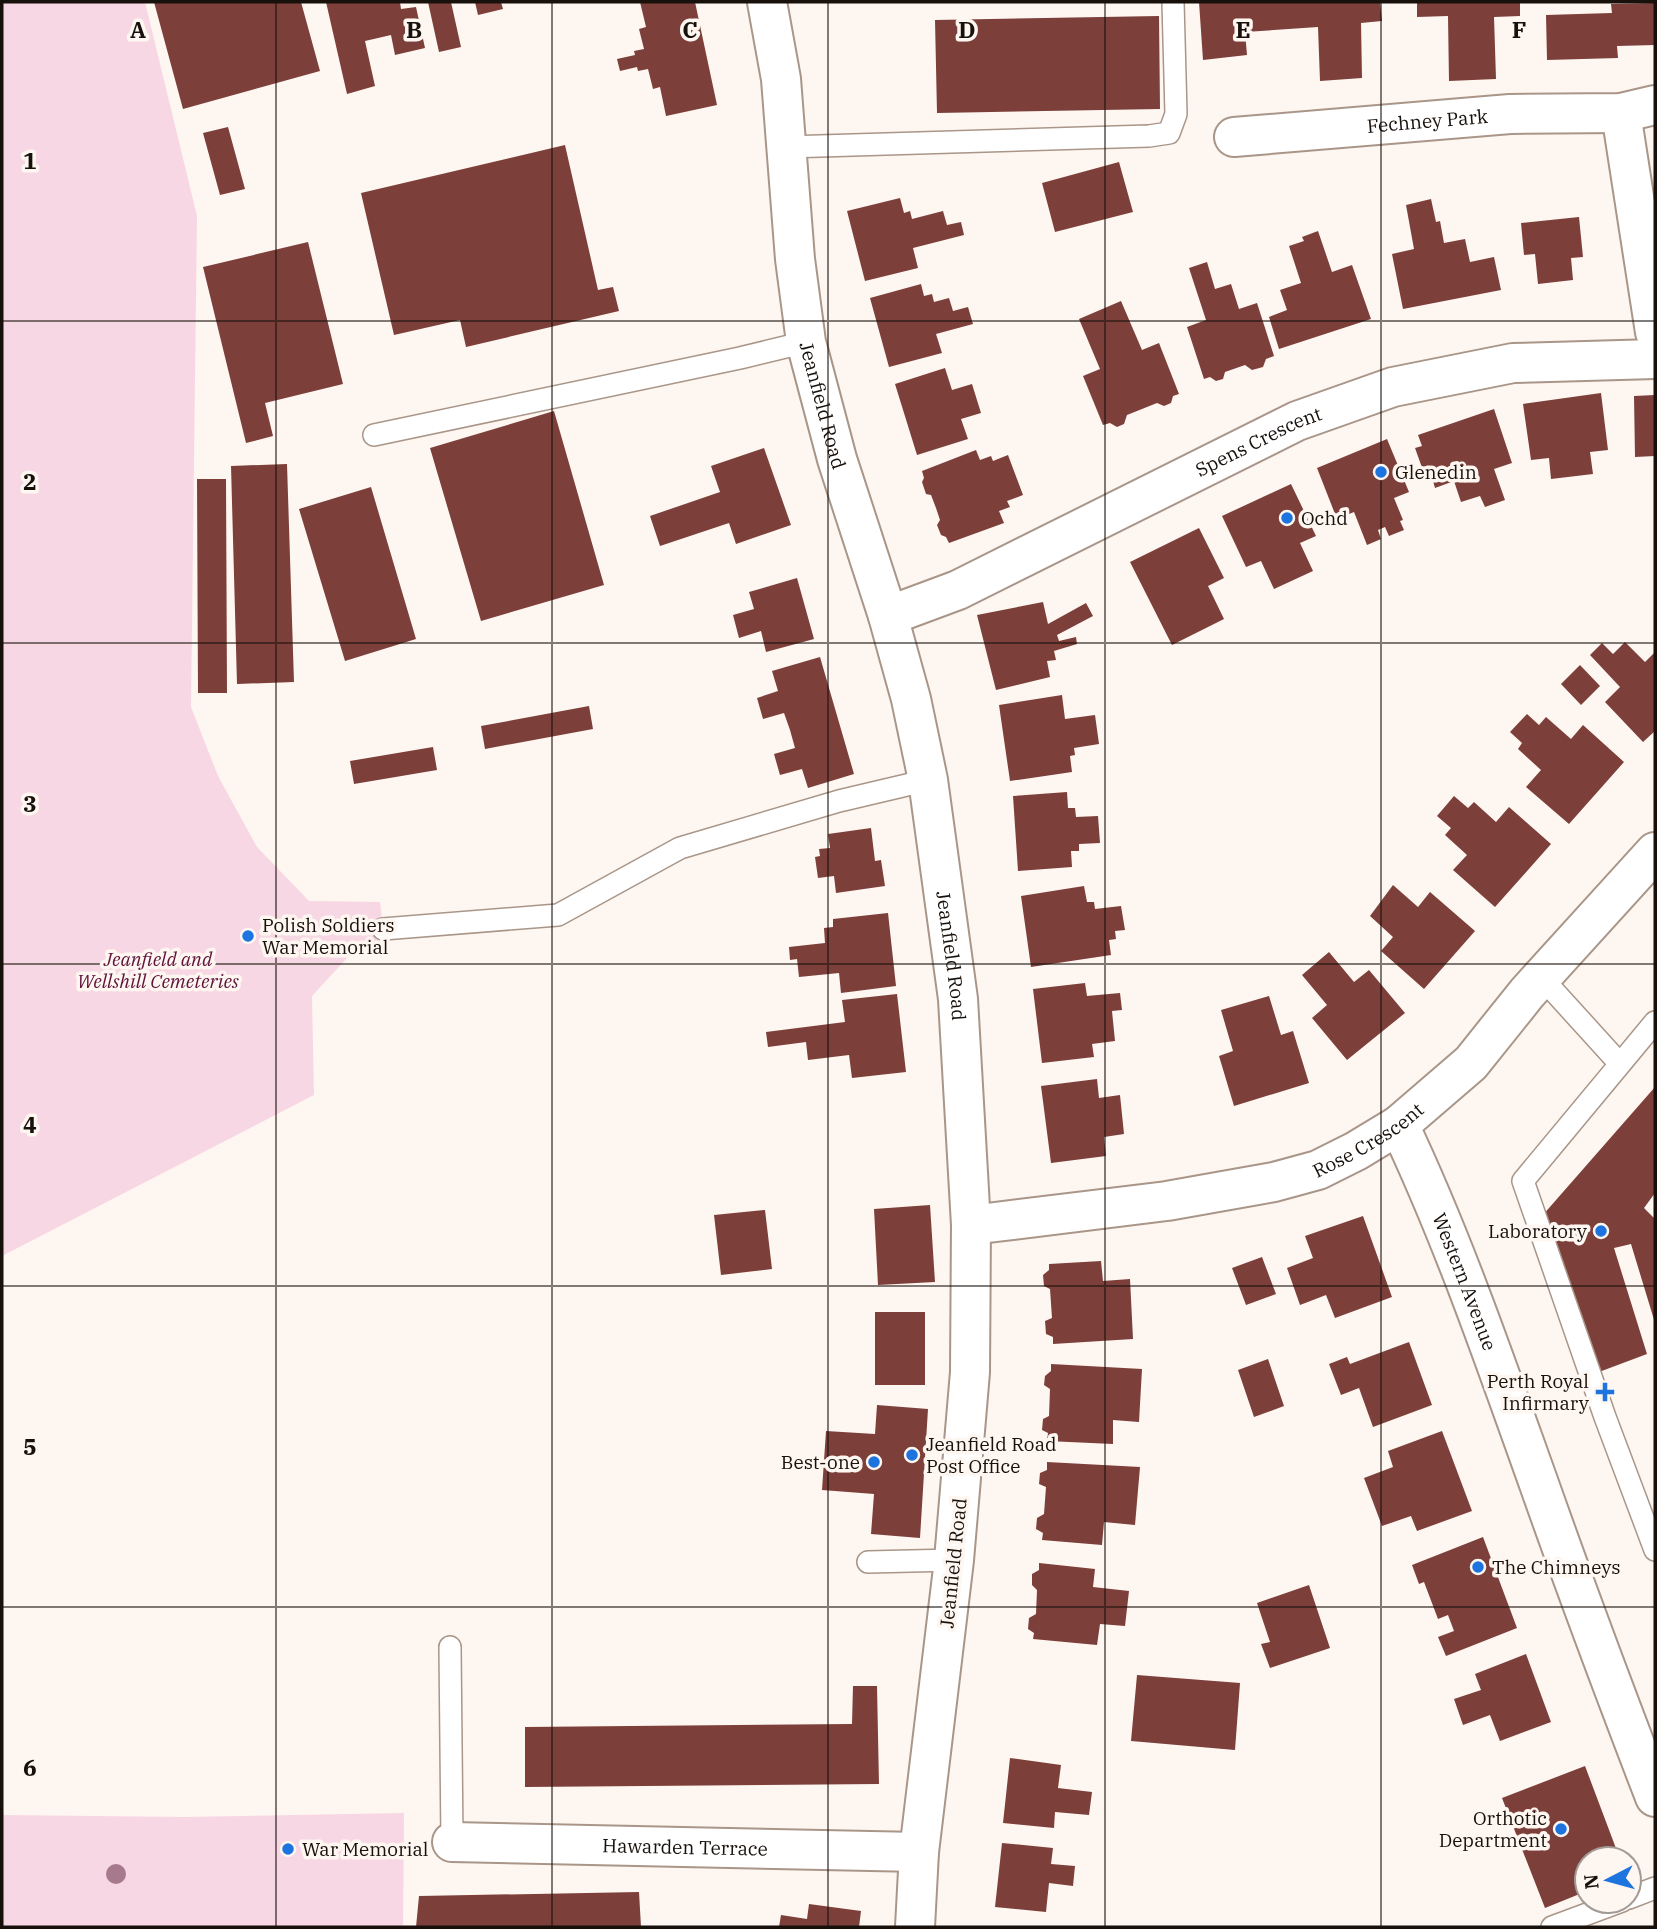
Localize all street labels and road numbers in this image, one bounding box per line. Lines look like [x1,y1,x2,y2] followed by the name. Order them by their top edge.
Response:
[1366,104,1489,138] street label: Fechney Park
[794,339,851,472] street label: Jeanfield Road
[1191,401,1325,482] street label: Spens Crescent
[931,889,971,1021] street label: Jeanfield Road
[1309,1097,1429,1183] street label: Rose Crescent
[1427,1209,1502,1354] street label: Western Avenue
[934,1497,972,1629] street label: Jeanfield Road
[602,1833,768,1861] street label: Hawarden Terrace

